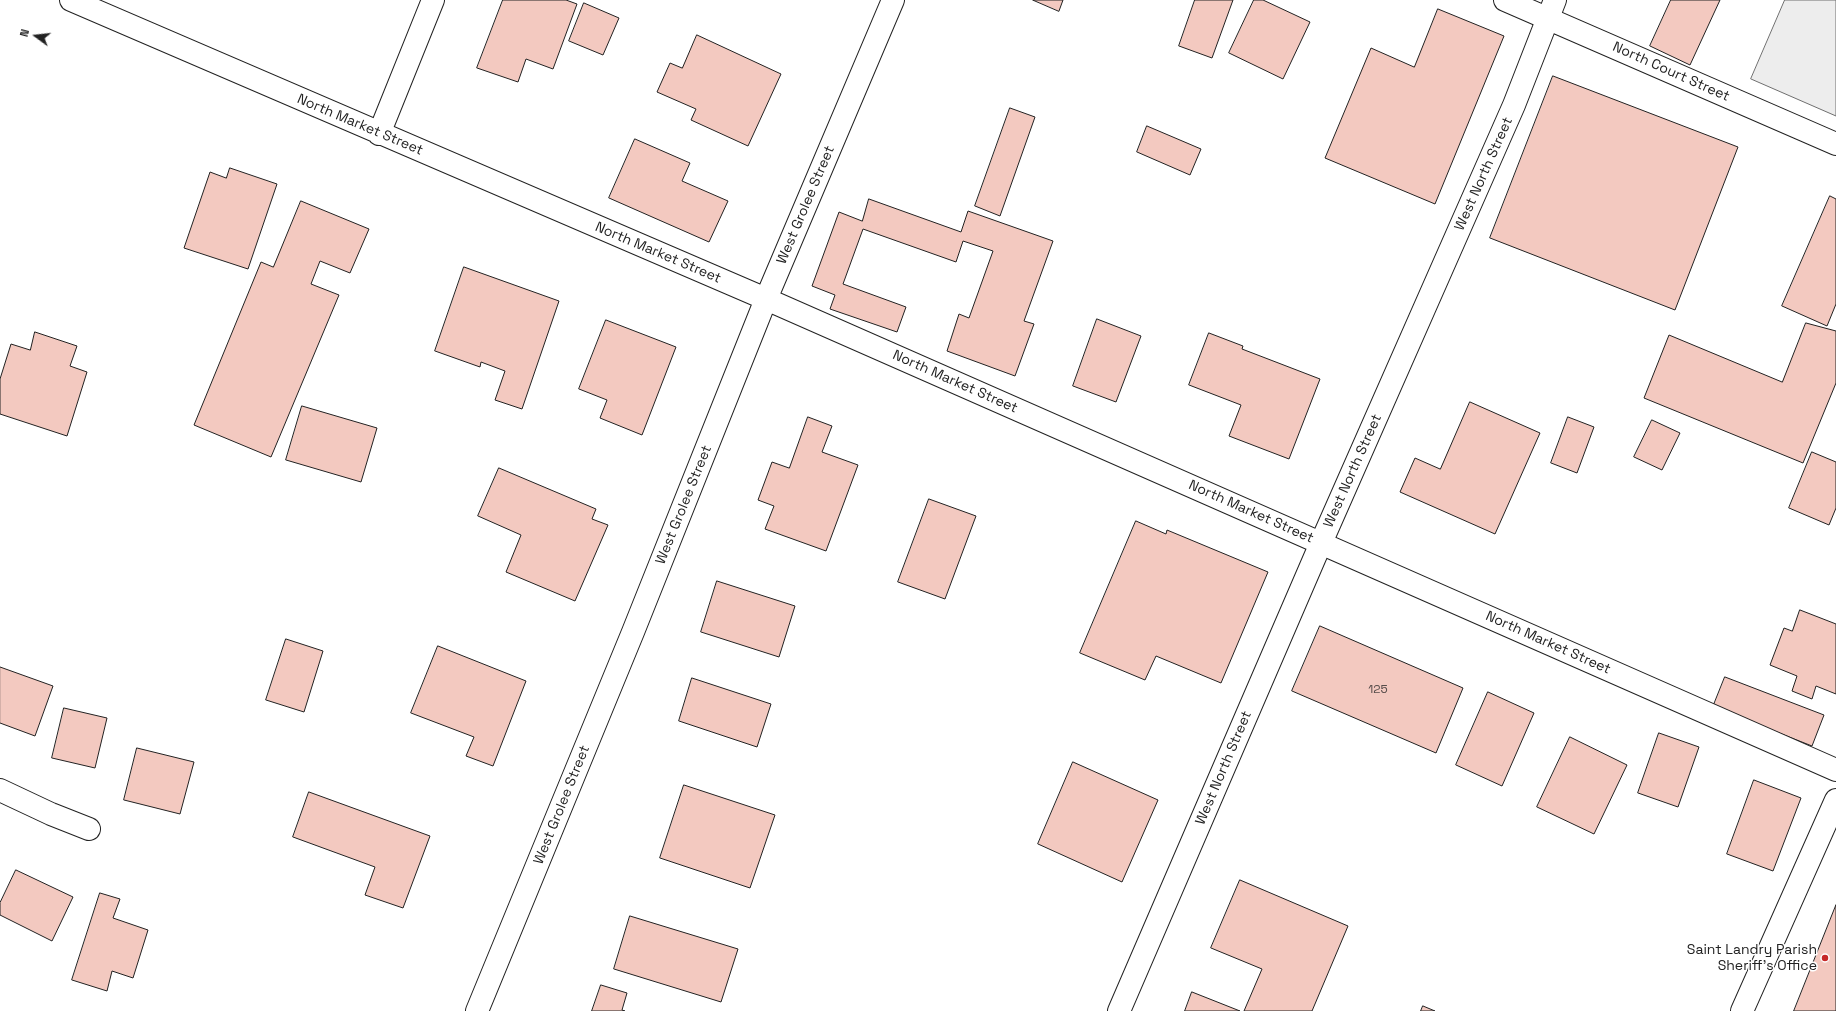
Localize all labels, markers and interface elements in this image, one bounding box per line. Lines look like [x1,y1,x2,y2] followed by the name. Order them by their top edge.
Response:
[16,16,56,56] north arrow
[17,28,32,38] text: N
[1610,39,1732,105] street label: North Court Street
[294,91,426,159] street label: North Market Street
[1451,115,1517,233] street label: West North Street
[773,143,839,267] street label: West Grolee Street
[592,219,724,287] street label: North Market Street
[890,347,1020,417] street label: North Market Street
[1320,412,1386,530] street label: West North Street
[652,443,716,567] street label: West Grolee Street
[1186,477,1316,547] street label: North Market Street
[1483,608,1613,678] street label: North Market Street
[1368,683,1388,697] house number: 125
[1192,708,1256,828] street label: West North Street
[530,743,594,867] street label: West Grolee Street
[1687,942,1817,974] place label: Saint Landry Parish Sheriff's Office
[1820,953,1830,963] marker: Saint Landry Parish Sheriff's Office

